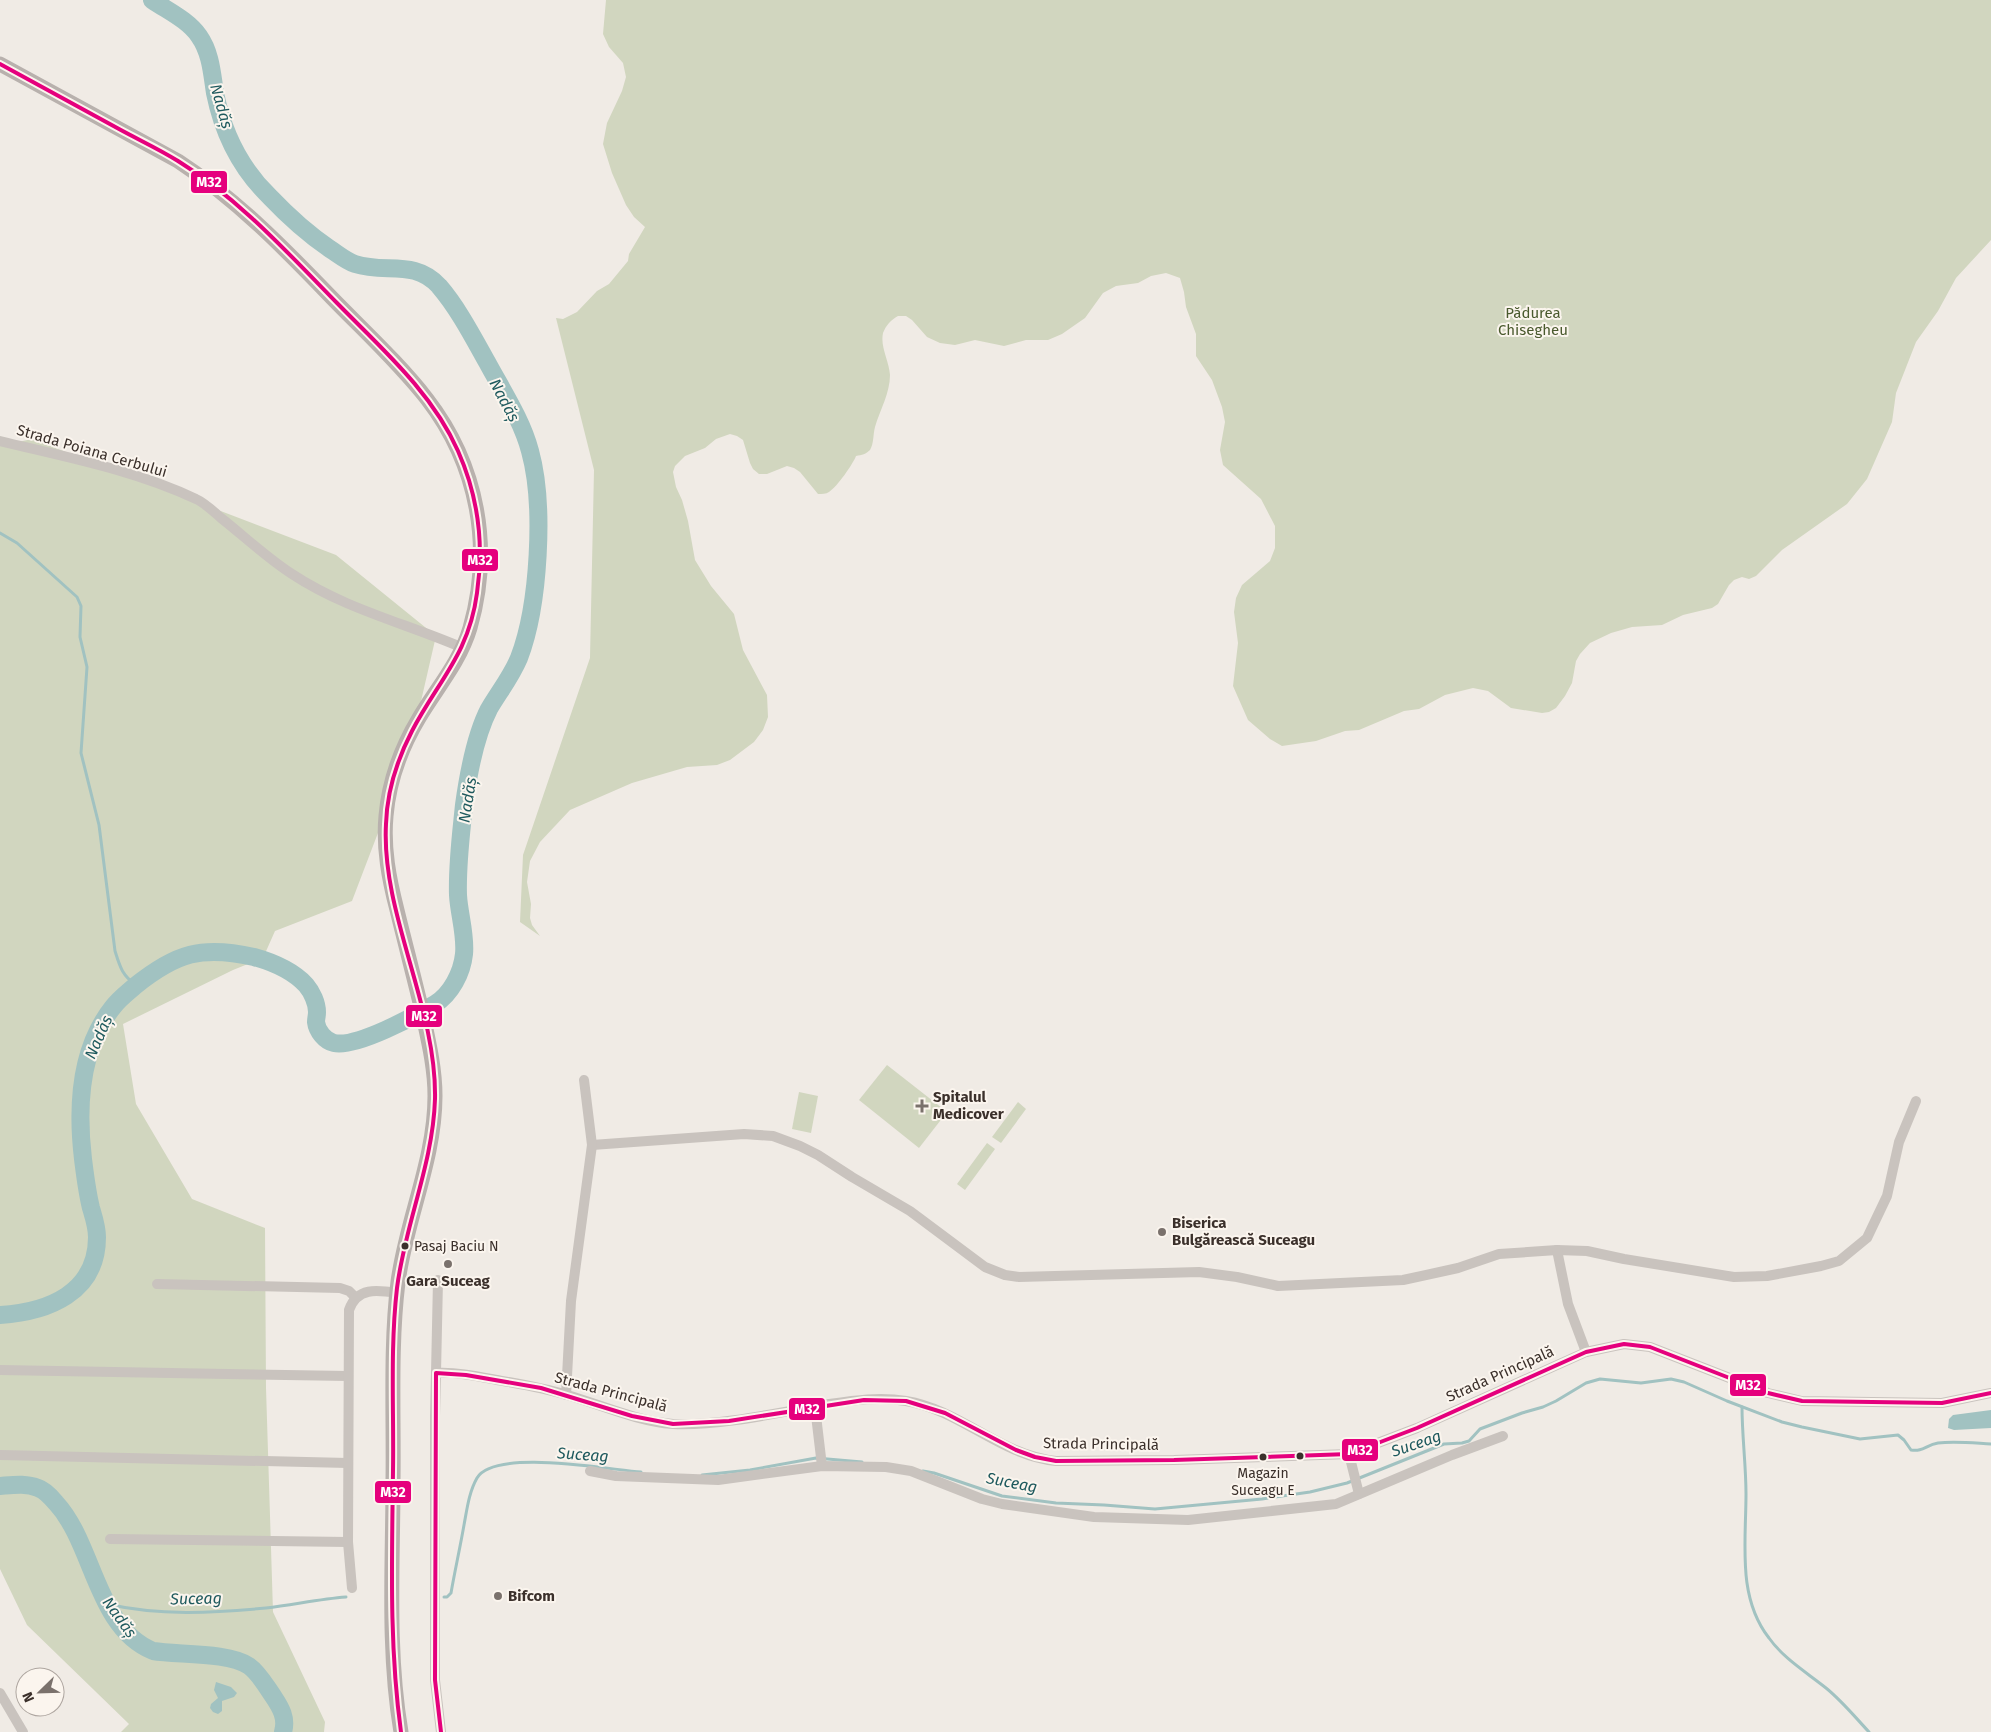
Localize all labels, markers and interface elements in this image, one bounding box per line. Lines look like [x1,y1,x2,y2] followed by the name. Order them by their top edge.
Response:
[205,82,237,131] water label: Nadăș
[190,170,228,194] line badge: M32
[196,174,222,191] text: M32
[1498,304,1568,339] park label: Pădurea Chisegheu
[485,376,524,425] water label: Nadăș
[15,421,169,481] street label: Strada Poiana Cerbului
[461,548,499,572] line badge: M32
[467,552,493,569] text: M32
[455,776,481,824] water label: Nadăș
[405,1004,443,1028] line badge: M32
[411,1008,437,1025] text: M32
[80,1012,117,1062] water label: Nadăș
[933,1088,1005,1123] place label: Spitalul Medicover
[915,1099,929,1113] marker: Spitalul Medicover
[1172,1214,1315,1249] place label: Biserica Bulgărească Suceagu
[1156,1226,1168,1238] marker: Biserica Bulgărească Suceagu
[414,1238,499,1255] place label: Pasaj Baciu N
[400,1241,410,1251] marker: Pasaj Baciu N
[442,1258,454,1270] marker: Gara Suceag
[406,1272,491,1290] place label: Gara Suceag
[1443,1342,1557,1406] street label: Strada Principală
[553,1368,669,1416] street label: Strada Principală
[1729,1373,1767,1397] line badge: M32
[1735,1377,1761,1394] text: M32
[788,1397,826,1421] line badge: M32
[794,1401,820,1418] text: M32
[1388,1426,1444,1461] water label: Suceag
[1043,1434,1159,1454] street label: Strada Principală
[1341,1438,1379,1462] line badge: M32
[1347,1442,1373,1459] text: M32
[556,1443,609,1466] water label: Suceag
[1295,1451,1305,1461] unlabelled marker
[1258,1452,1268,1462] marker: Magazin Suceagu E
[1231,1465,1295,1499] place label: Magazin Suceagu E
[984,1468,1039,1497] water label: Suceag
[374,1480,412,1504] line badge: M32
[380,1484,406,1501] text: M32
[508,1587,555,1605] place label: Bifcom
[169,1589,222,1608] water label: Suceag
[492,1590,504,1602] marker: Bifcom
[98,1593,141,1642] water label: Nadăș
[15,1667,65,1717] north arrow
[19,1689,38,1704] text: N

